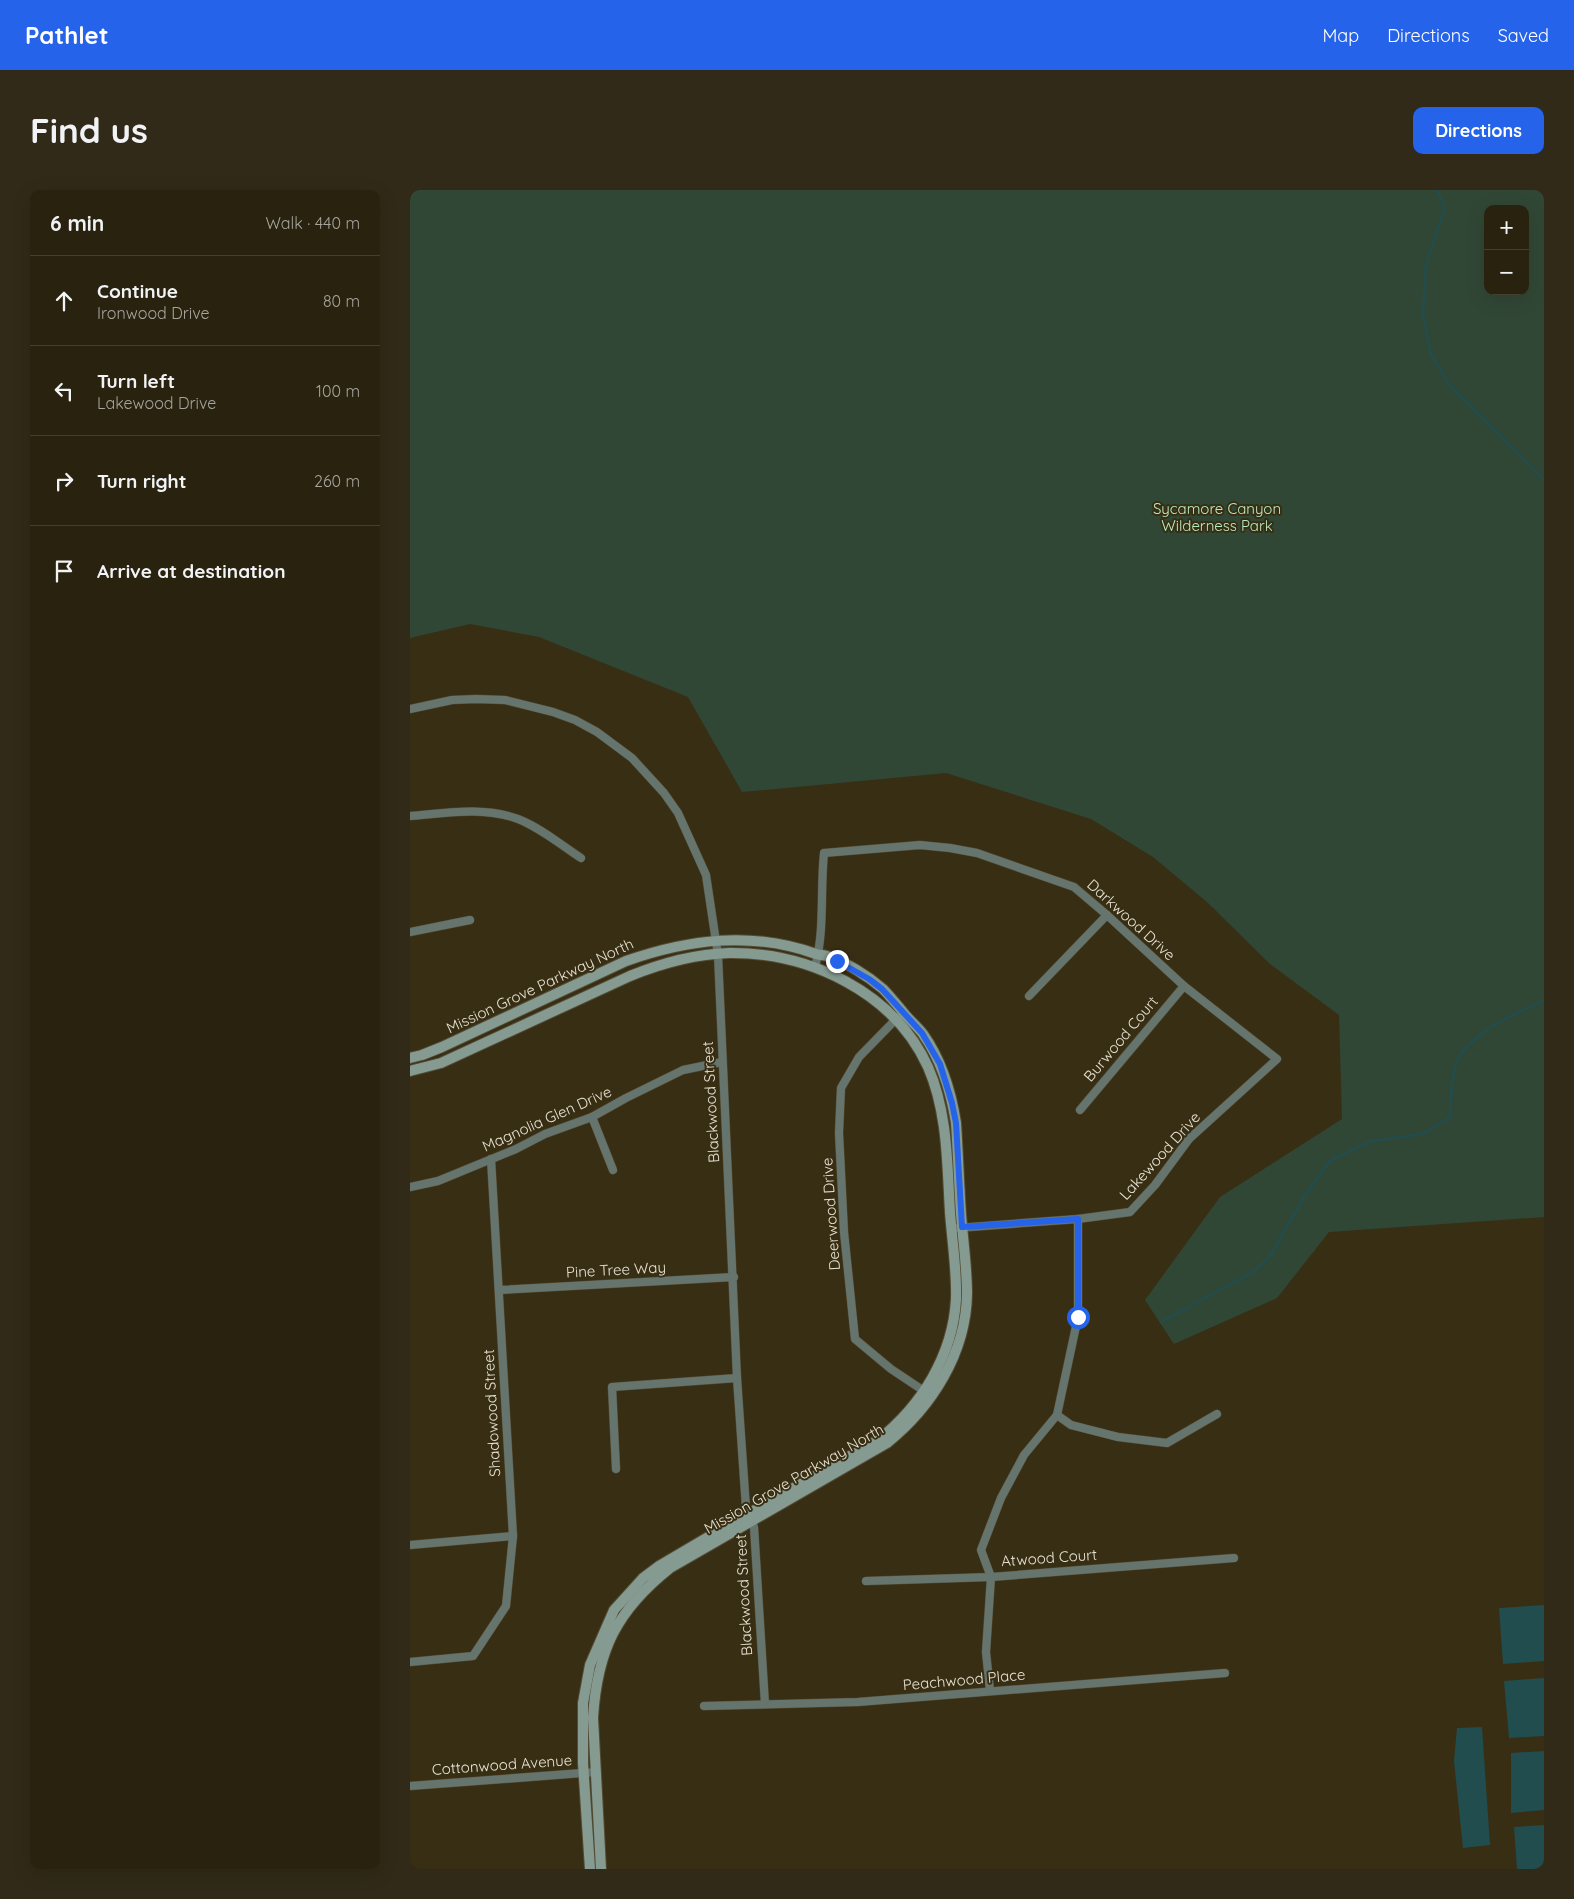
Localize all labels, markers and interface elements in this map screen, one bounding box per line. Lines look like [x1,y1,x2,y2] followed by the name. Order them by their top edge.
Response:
[25,20,109,50] text: Pathlet
[1322,24,1359,47] text: Map
[1387,24,1470,47] text: Directions
[1498,24,1549,47] text: Saved
[1413,107,1544,154] button: Directions
[30,108,148,152] text: Find us
[1484,205,1529,295] map controls
[1484,205,1529,250] button: +
[50,210,104,236] text: 6 min
[266,213,360,233] text: Walk · 440 m
[1484,250,1529,295] button: −
[97,279,178,303] text: Continue
[50,287,78,315] icon: ahead
[323,291,360,311] text: 80 m
[97,303,210,323] text: Ironwood Drive
[97,369,175,393] text: Turn left
[50,377,78,405] icon: left
[316,381,360,401] text: 100 m
[97,393,216,413] text: Lakewood Drive
[50,467,78,495] icon: right
[97,469,186,493] text: Turn right
[314,471,360,491] text: 260 m
[1153,499,1281,535] park label: Sycamore Canyon Wilderness Park
[50,557,78,585] icon: arrive
[97,559,286,583] text: Arrive at destination
[1083,875,1179,964] street label: Darkwood Drive
[443,934,636,1037] street label: Mission Grove Parkway North
[826,950,849,973] route end
[1079,992,1162,1085] street label: Burwood Court
[698,1041,723,1163] street label: Blackwood Street
[479,1081,614,1156] street label: Magnolia Glen Drive
[1115,1108,1204,1204] street label: Lakewood Drive
[817,1157,844,1271] street label: Deerwood Drive
[566,1257,666,1282] street label: Pine Tree Way
[1067,1306,1090,1329] route start
[479,1349,504,1477] street label: Shadowood Street
[701,1419,887,1538] street label: Mission Grove Parkway North
[731,1534,756,1656] street label: Blackwood Street
[1000,1545,1098,1570] street label: Atwood Court
[902,1665,1026,1694] street label: Peachwood Place
[431,1750,573,1779] street label: Cottonwood Avenue

